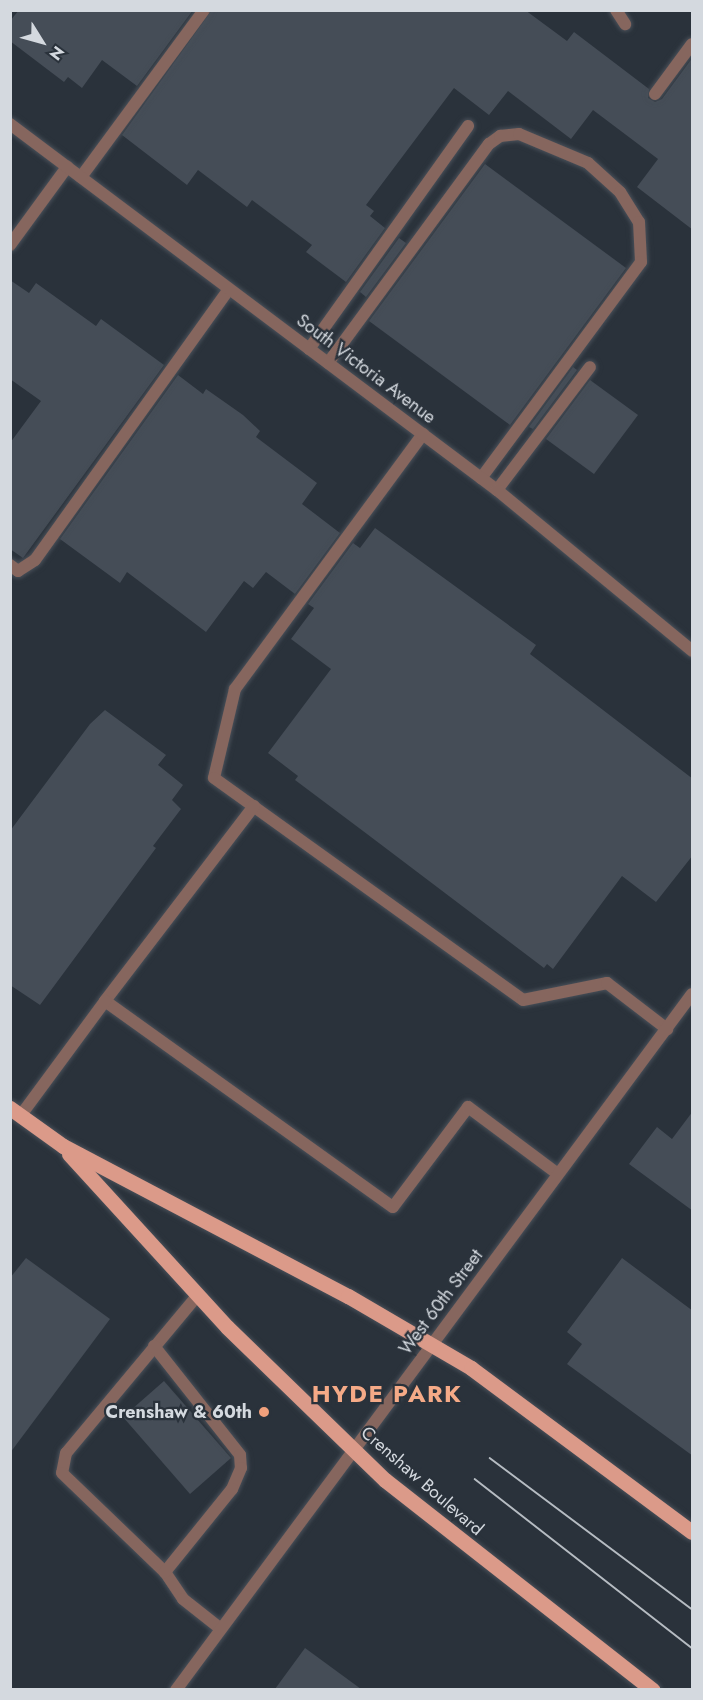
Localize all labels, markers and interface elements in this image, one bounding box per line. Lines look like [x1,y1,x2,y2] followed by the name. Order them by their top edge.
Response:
[12,12,72,72] north arrow
[44,41,70,65] text: N
[292,310,440,428] street label: South Victoria Avenue
[394,1245,488,1359] street label: West 60th Street
[312,1380,462,1408] district label: HYDE PARK
[106,1401,252,1423] place label: Crenshaw & 60th
[257,1405,271,1419] marker: Crenshaw & 60th
[356,1422,488,1540] street label: Crenshaw Boulevard

